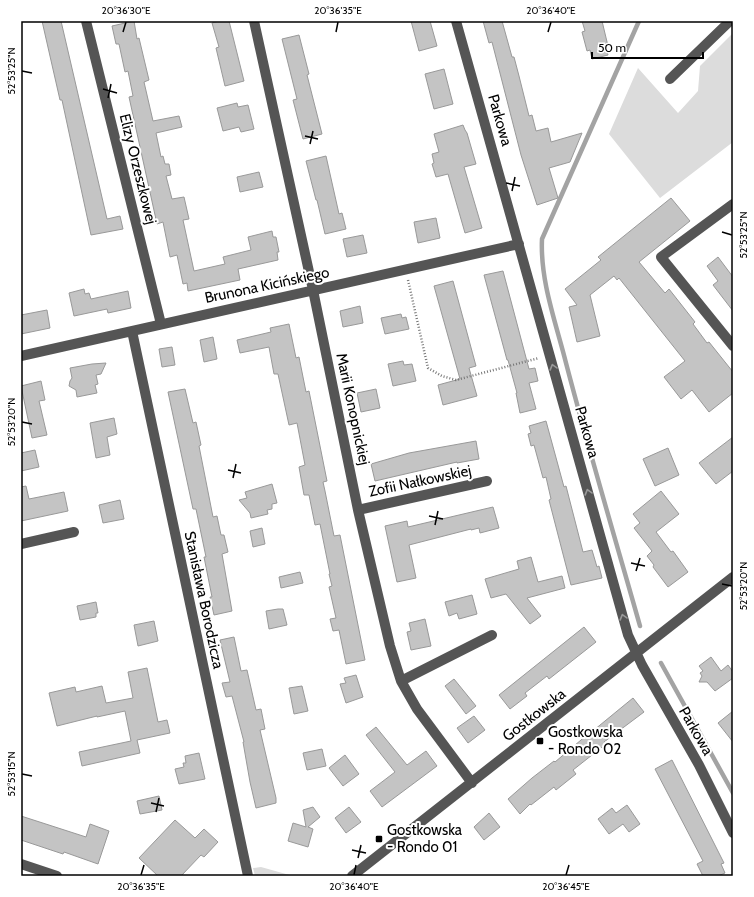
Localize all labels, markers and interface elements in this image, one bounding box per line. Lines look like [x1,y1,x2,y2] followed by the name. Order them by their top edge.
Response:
[101,4,151,17] text: 20°36'30"E
[314,4,362,17] text: 20°36'35"E
[526,4,576,17] text: 20°36'40"E
[592,34,703,60] scale bar
[598,40,626,55] text: 50 m
[5,47,18,95] text: 52°53'25"N
[484,92,516,149] street label: Parkowa
[116,112,160,226] street label: Elizy Orzeszkowej
[737,211,750,259] text: 52°53'25"N
[203,263,331,307] street label: Brunona Kicińskiego
[332,351,374,467] street label: Marii Konopnickiej
[549,364,558,371] one-way arrow
[5,398,18,446] text: 52°53'20"N
[571,404,603,461] street label: Parkowa
[367,461,473,501] street label: Zofii Nałkowskiej
[584,489,593,496] one-way arrow
[181,530,228,671] street label: Stanisława Borodzicza
[737,562,750,610] text: 52°53'20"N
[619,614,628,621] one-way arrow
[499,684,570,745] street label: Gostkowska
[675,704,717,759] street label: Parkowa
[548,723,624,758] place label: Gostkowska - Rondo 02
[535,736,545,746] marker: Gostkowska - Rondo 02
[5,751,18,797] text: 52°53'15"N
[387,821,463,856] place label: Gostkowska - Rondo 01
[374,834,384,844] marker: Gostkowska - Rondo 01
[117,880,165,893] text: 20°36'35"E
[329,880,379,893] text: 20°36'40"E
[542,880,590,893] text: 20°36'45"E

